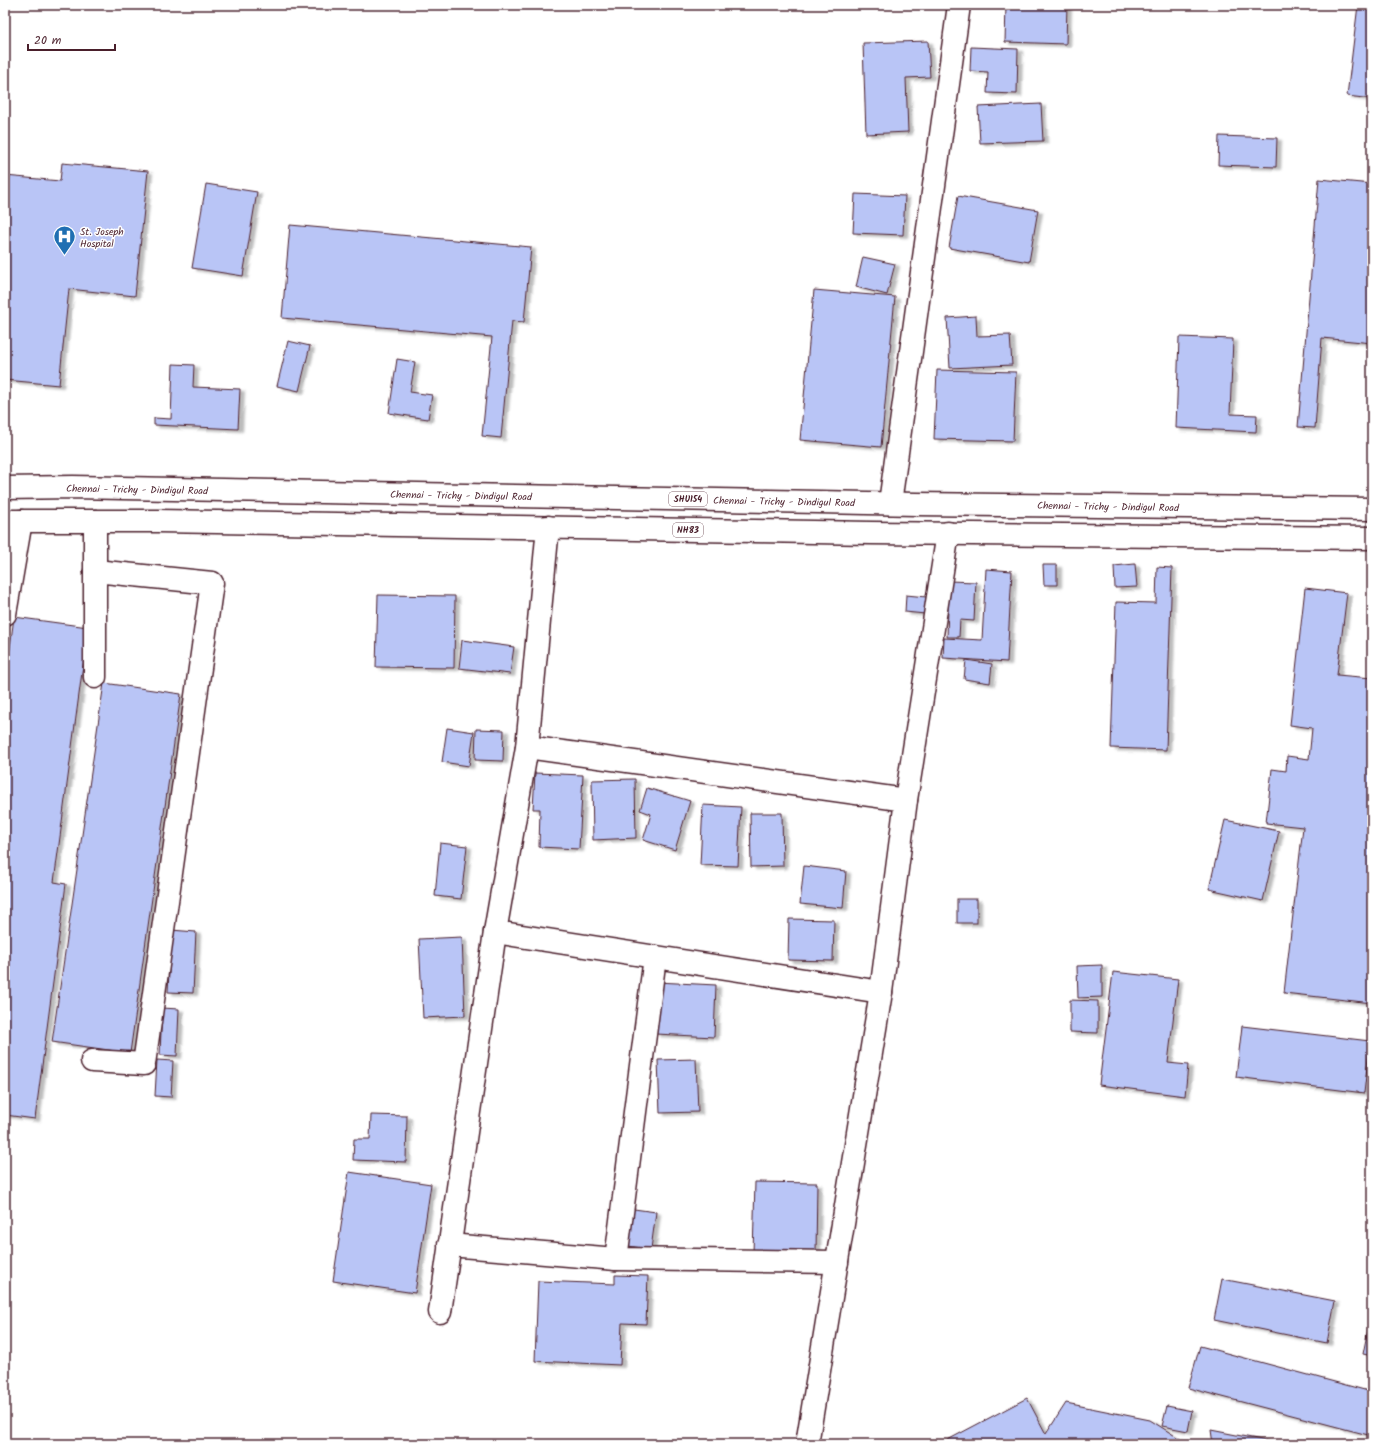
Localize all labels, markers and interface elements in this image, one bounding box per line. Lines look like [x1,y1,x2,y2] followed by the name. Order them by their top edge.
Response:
[28,26,115,52] scale bar
[34,31,62,50] text: 20 m
[51,224,77,257] hospital icon: St. Joseph Hospital
[80,224,124,252] place label: St. Joseph Hospital
[66,481,209,499] street label: Chennai - Trichy - Dindigul Road
[390,487,533,505] street label: Chennai - Trichy - Dindigul Road
[669,492,707,506] road number: SHU154
[713,493,856,511] street label: Chennai - Trichy - Dindigul Road
[1037,498,1180,516] street label: Chennai - Trichy - Dindigul Road
[673,523,703,537] road number: NH83

